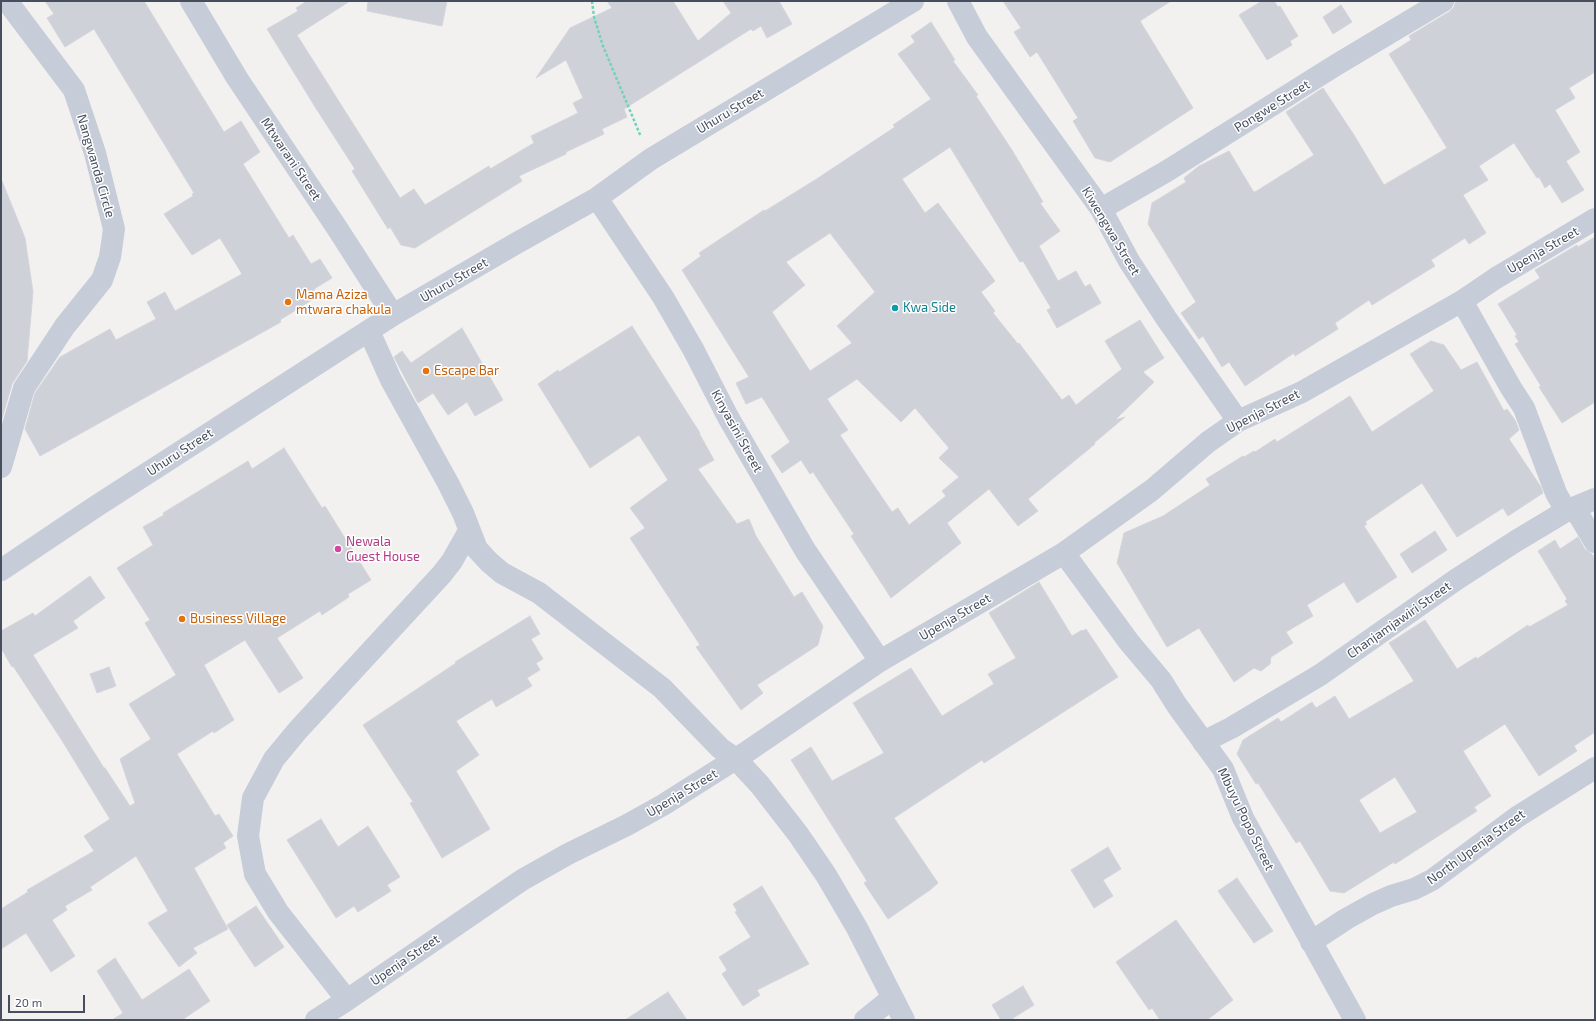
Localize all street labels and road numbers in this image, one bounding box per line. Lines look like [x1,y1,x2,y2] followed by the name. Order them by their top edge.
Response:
[1231,76,1313,136] street label: Pongwe Street
[694,85,766,137] street label: Uhuru Street
[74,113,118,219] street label: Nangwanda Circle
[258,115,324,203] street label: Mtwarani Street
[1079,184,1143,278] street label: Kiwengwa Street
[1504,223,1582,277] street label: Upenja Street
[418,254,490,306] street label: Uhuru Street
[1224,386,1302,436] street label: Upenja Street
[708,387,766,475] street label: Kinyasini Street
[144,425,216,479] street label: Uhuru Street
[1344,578,1454,662] street label: Chanjamjawiri Street
[916,590,994,644] street label: Upenja Street
[1214,765,1278,873] street label: Mbuyu Popo Street
[644,766,720,820] street label: Upenja Street
[1424,806,1528,888] street label: North Upenja Street
[367,931,443,989] street label: Upenja Street

